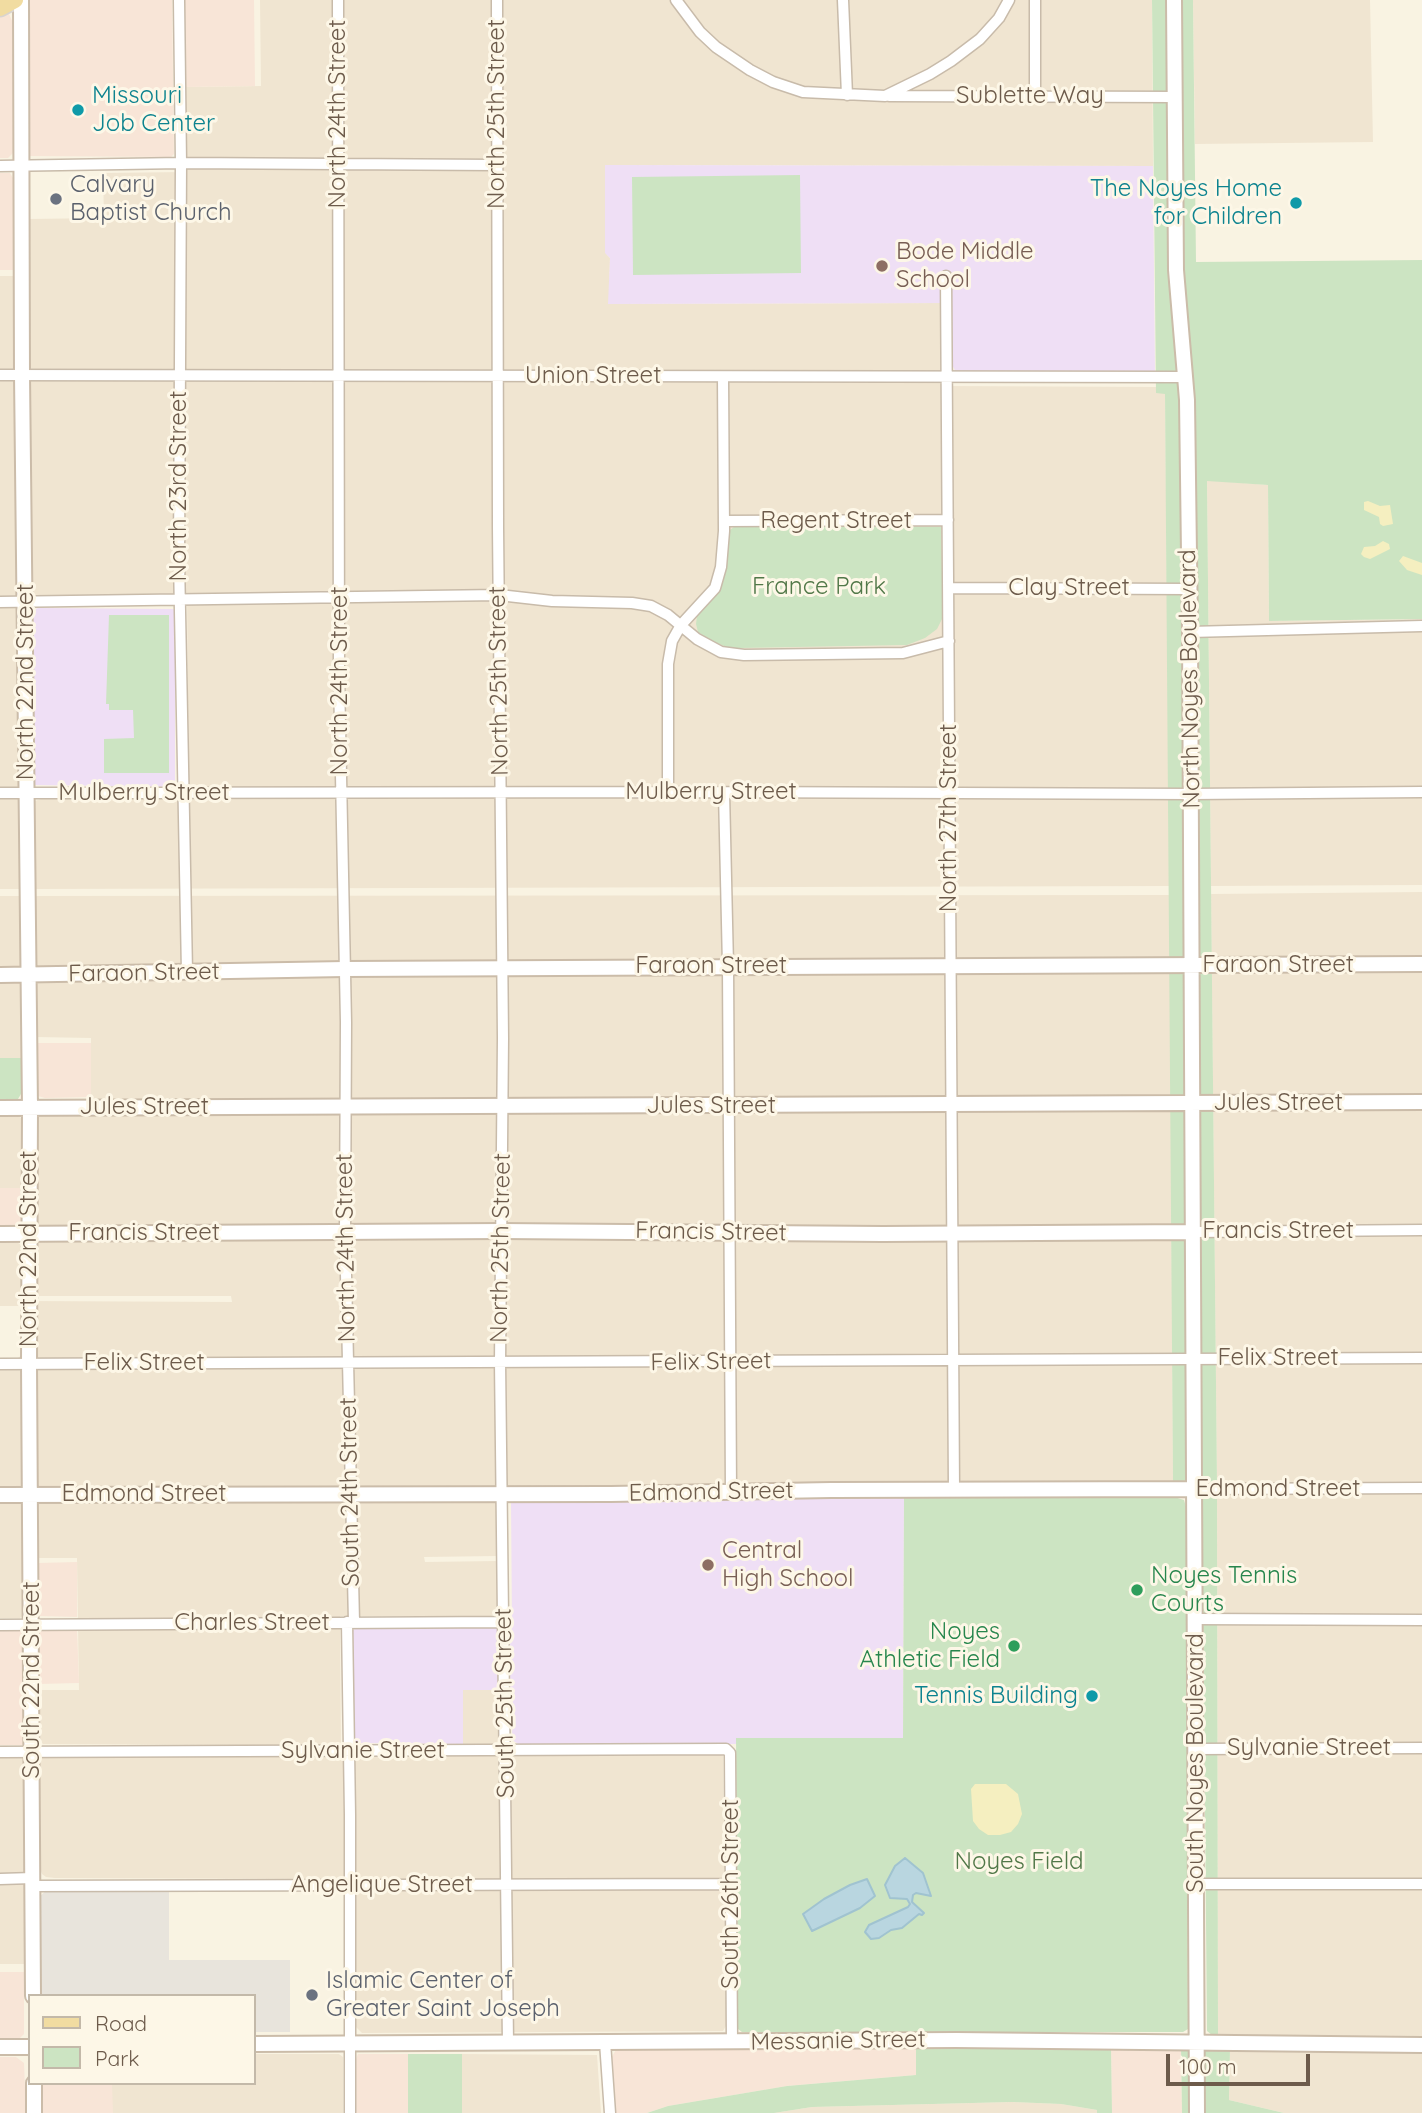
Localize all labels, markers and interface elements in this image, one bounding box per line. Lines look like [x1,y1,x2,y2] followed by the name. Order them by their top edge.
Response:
[324,19,352,209] street label: North 24th Street
[483,19,511,209] street label: North 25th Street
[92,82,215,138] place label: Missouri Job Center
[956,82,1104,110] street label: Sublette Way
[70,102,86,118] marker: Missouri Job Center
[70,171,232,227] place label: Calvary Baptist Church
[1090,175,1282,231] place label: The Noyes Home for Children
[48,191,64,207] marker: Calvary Baptist Church
[1288,195,1304,211] marker: The Noyes Home for Children
[896,238,1034,294] place label: Bode Middle School
[874,258,890,274] marker: Bode Middle School
[525,362,661,390] street label: Union Street
[165,391,193,581] street label: North 23rd Street
[760,507,912,535] street label: Regent Street
[1173,549,1207,809] street label: North Noyes Boulevard
[752,573,886,601] park label: France Park
[1008,574,1130,602] street label: Clay Street
[12,584,40,780] street label: North 22nd Street
[326,586,354,776] street label: North 24th Street
[483,586,515,776] street label: North 25th Street
[935,724,963,912] street label: North 27th Street
[625,778,797,806] street label: Mulberry Street
[58,779,230,807] street label: Mulberry Street
[1202,951,1354,979] street label: Faraon Street
[635,952,787,980] street label: Faraon Street
[68,957,220,989] street label: Faraon Street
[1213,1089,1343,1117] street label: Jules Street
[646,1092,776,1120] street label: Jules Street
[79,1093,209,1121] street label: Jules Street
[15,1151,43,1347] street label: North 22nd Street
[330,1153,362,1343] street label: North 24th Street
[485,1153,517,1343] street label: North 25th Street
[635,1216,787,1248] street label: Francis Street
[1202,1217,1354,1245] street label: Francis Street
[68,1219,220,1247] street label: Francis Street
[1217,1344,1339,1372] street label: Felix Street
[650,1347,772,1377] street label: Felix Street
[83,1349,205,1377] street label: Felix Street
[334,1397,366,1587] street label: South 24th Street
[1196,1475,1360,1503] street label: Edmond Street
[628,1476,794,1508] street label: Edmond Street
[62,1480,226,1508] street label: Edmond Street
[722,1537,854,1593] place label: Central High School
[700,1557,716,1573] marker: Central High School
[1151,1562,1297,1618] place label: Noyes Tennis Courts
[18,1581,46,1779] street label: South 22nd Street
[1129,1582,1145,1598] marker: Noyes Tennis Courts
[489,1608,521,1798] street label: South 25th Street
[174,1609,330,1637] street label: Charles Street
[860,1618,1000,1674] place label: Noyes Athletic Field
[1182,1633,1210,1893] street label: South Noyes Boulevard
[1006,1638,1022,1654] marker: Noyes Athletic Field
[914,1682,1078,1710] place label: Tennis Building
[1084,1688,1100,1704] marker: Tennis Building
[1227,1734,1391,1762] street label: Sylvanie Street
[281,1737,445,1765] street label: Sylvanie Street
[717,1799,745,1989] street label: South 26th Street
[955,1848,1083,1876] park label: Noyes Field
[291,1871,473,1899] street label: Angelique Street
[326,1967,560,2023] place label: Islamic Center of Greater Saint Joseph
[304,1987,320,2003] marker: Islamic Center of Greater Saint Joseph
[28,1994,256,2085] legend
[95,2010,147,2036] text: Road
[750,2025,926,2057] street label: Messanie Street
[1170,2039,1314,2084] scale bar
[95,2045,139,2071] text: Park
[1179,2053,1237,2079] text: 100 m

